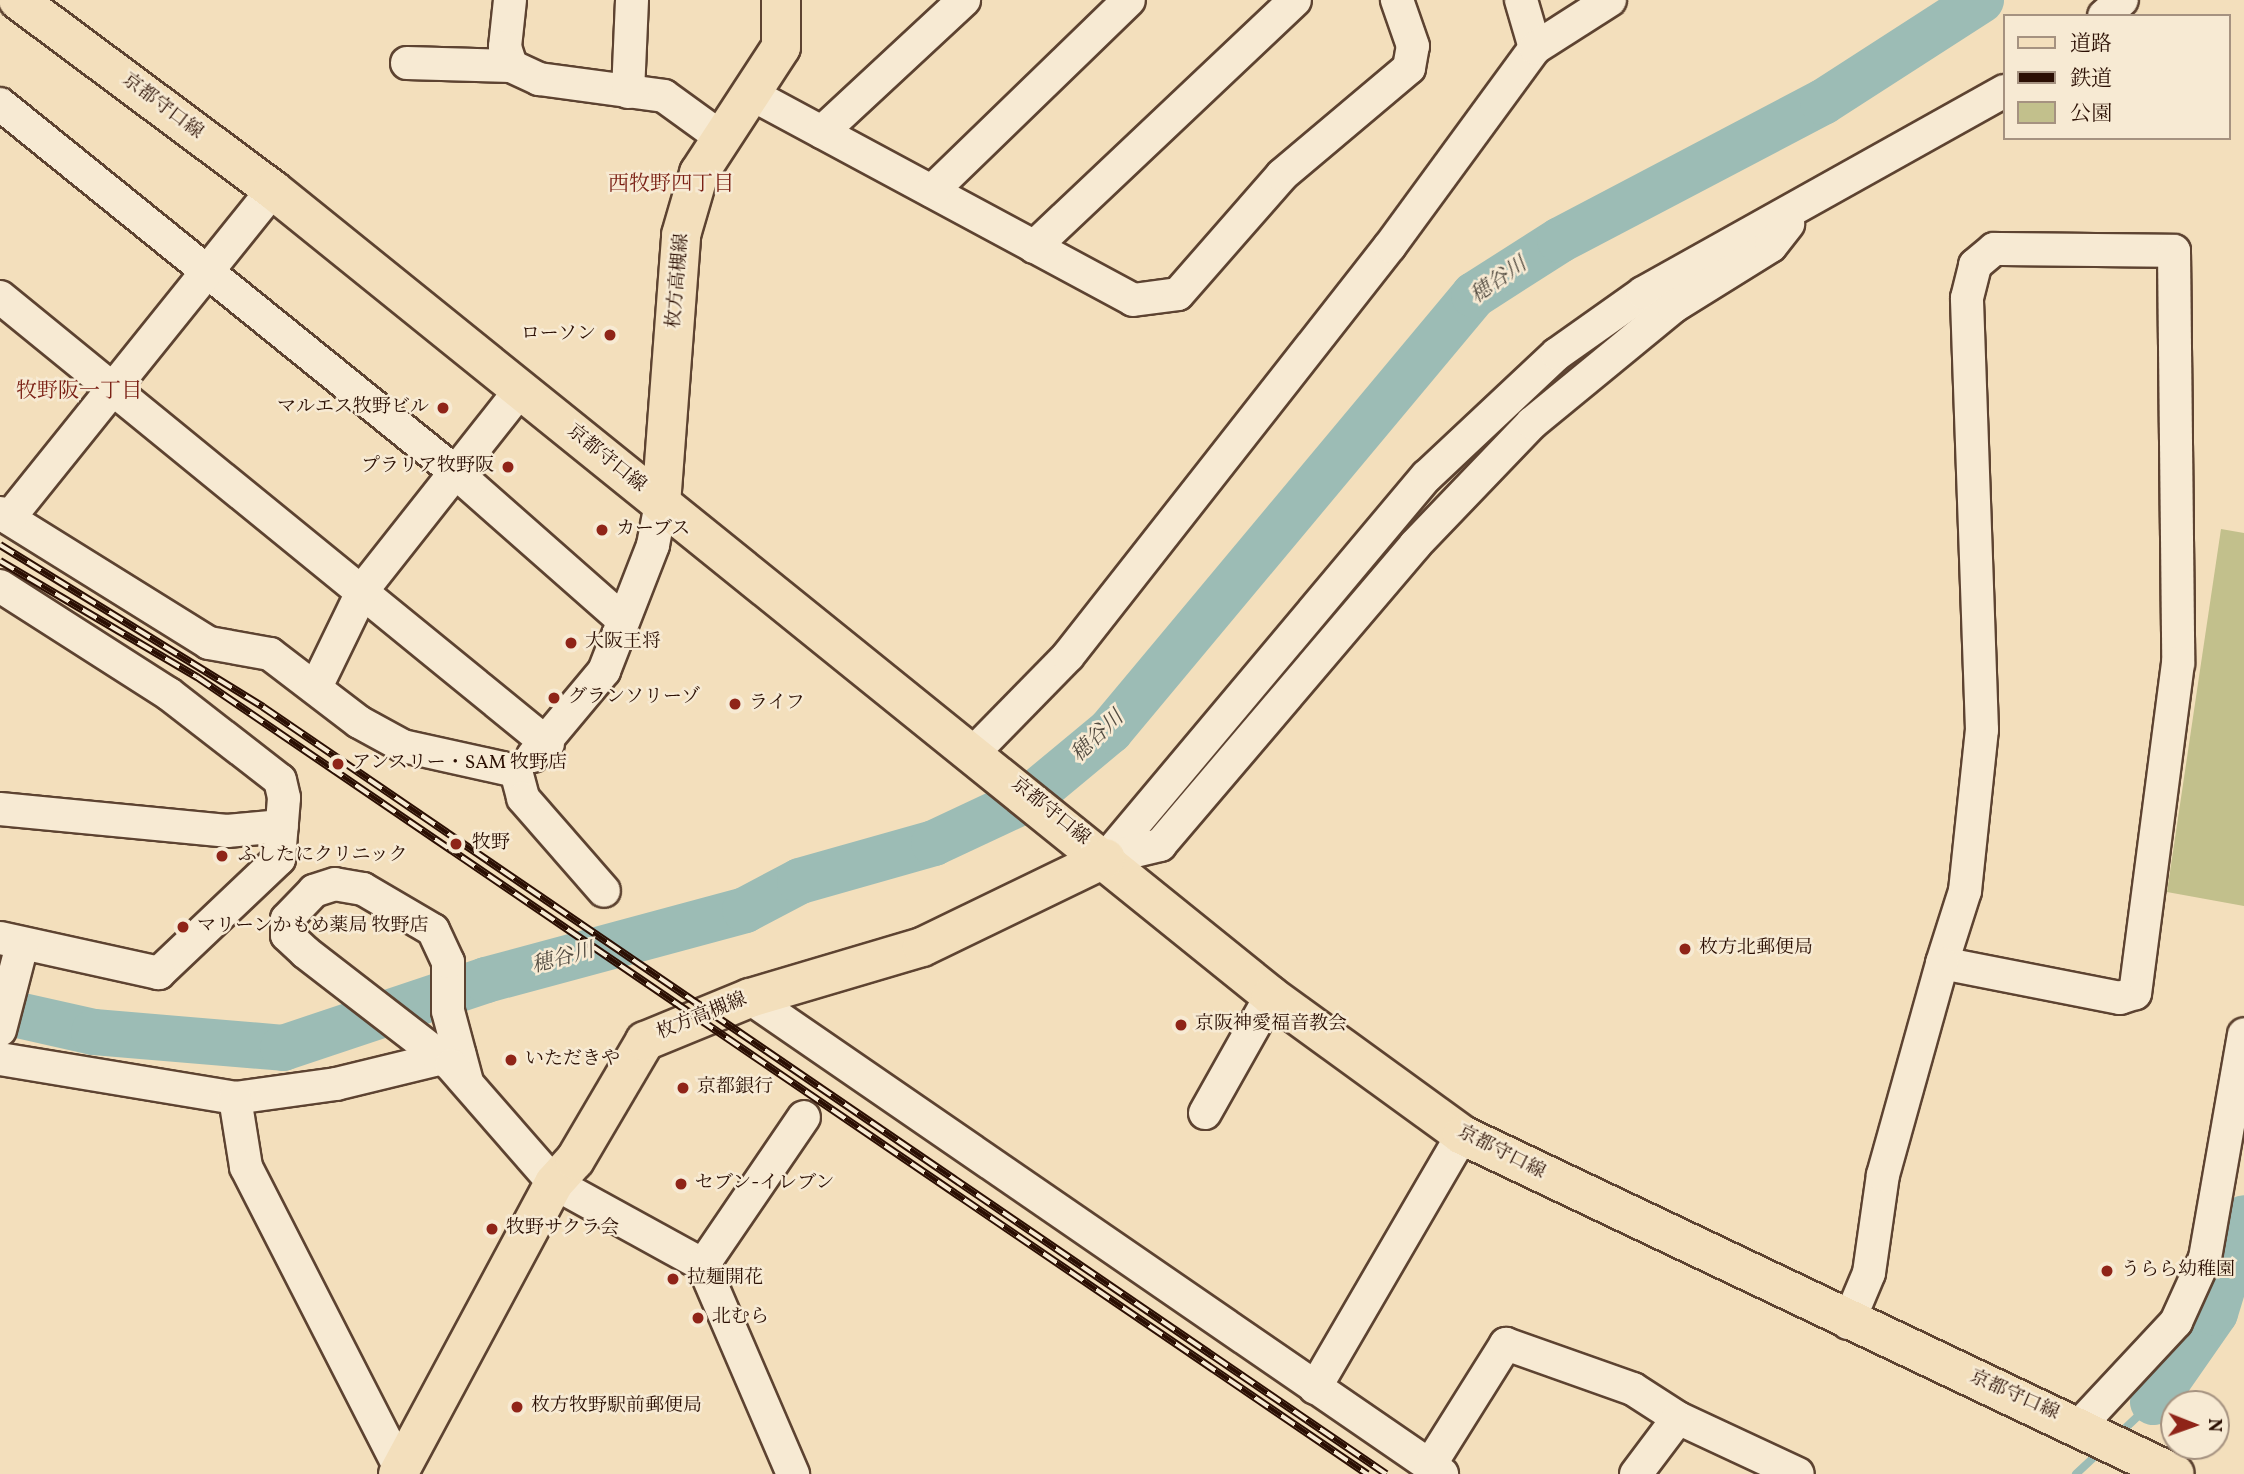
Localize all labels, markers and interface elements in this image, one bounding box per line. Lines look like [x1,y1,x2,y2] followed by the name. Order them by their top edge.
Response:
[2002,14,2230,140] legend
[2070,30,2112,59] text: 道路
[2070,65,2112,94] text: 鉄道
[117,69,207,145] street label: 京都守口線
[2070,100,2112,129] text: 公園
[608,172,734,198] district label: 西牧野四丁目
[664,233,694,329] street label: 枚方高槻線
[1466,253,1532,309] water label: 穂谷川
[520,324,596,346] place label: ローソン
[602,327,618,343] marker: ローソン
[16,379,142,405] district label: 牧野阪一丁目
[277,397,429,419] place label: マルエス牧野ビル
[435,400,451,416] marker: マルエス牧野ビル
[562,420,650,498] street label: 京都守口線
[361,456,494,478] place label: プラリア牧野阪
[500,459,516,475] marker: プラリア牧野阪
[616,519,692,541] place label: カーブス
[594,522,610,538] marker: カーブス
[585,632,661,654] place label: 大阪王将
[563,635,579,651] marker: 大阪王将
[568,687,701,709] place label: グランソリーゾ
[546,690,562,706] marker: グランソリーゾ
[749,693,806,715] place label: ライフ
[727,696,743,712] marker: ライフ
[1067,706,1129,768] water label: 穂谷川
[352,753,568,775] place label: アンスリー・SAM 牧野店
[330,756,346,772] marker: アンスリー・SAM 牧野店
[1006,773,1094,851] street label: 京都守口線
[472,833,510,855] place label: 牧野
[446,834,466,854] marker: 牧野
[238,845,409,867] place label: ふしたにクリニック
[212,846,232,866] marker: ふしたにクリニック
[197,916,429,938] place label: マリーンかもめ薬局 牧野店
[175,919,191,935] marker: マリーンかもめ薬局 牧野店
[1699,938,1813,960] place label: 枚方北郵便局
[529,939,597,979] water label: 穂谷川
[1677,941,1693,957] marker: 枚方北郵便局
[654,989,750,1045] street label: 枚方高槻線
[1195,1014,1347,1036] place label: 京阪神愛福音教会
[1173,1017,1189,1033] marker: 京阪神愛福音教会
[525,1049,620,1071] place label: いただきや
[503,1052,519,1068] marker: いただきや
[697,1077,773,1099] place label: 京都銀行
[675,1080,691,1096] marker: 京都銀行
[1454,1121,1548,1185] street label: 京都守口線
[695,1173,836,1195] place label: セブン-イレブン
[673,1176,689,1192] marker: セブン-イレブン
[506,1218,620,1240] place label: 牧野サクラ会
[484,1221,500,1237] marker: 牧野サクラ会
[2121,1260,2235,1282] place label: うらら幼稚園
[2099,1263,2115,1279] marker: うらら幼稚園
[687,1268,763,1290] place label: 拉麺開花
[665,1271,681,1287] marker: 拉麺開花
[712,1307,769,1329] place label: 北むら
[690,1310,706,1326] marker: 北むら
[1966,1366,2062,1426] street label: 京都守口線
[2160,1390,2230,1460] north arrow
[531,1396,702,1418] place label: 枚方牧野駅前郵便局
[509,1399,525,1415] marker: 枚方牧野駅前郵便局
[2201,1418,2227,1432] text: N

